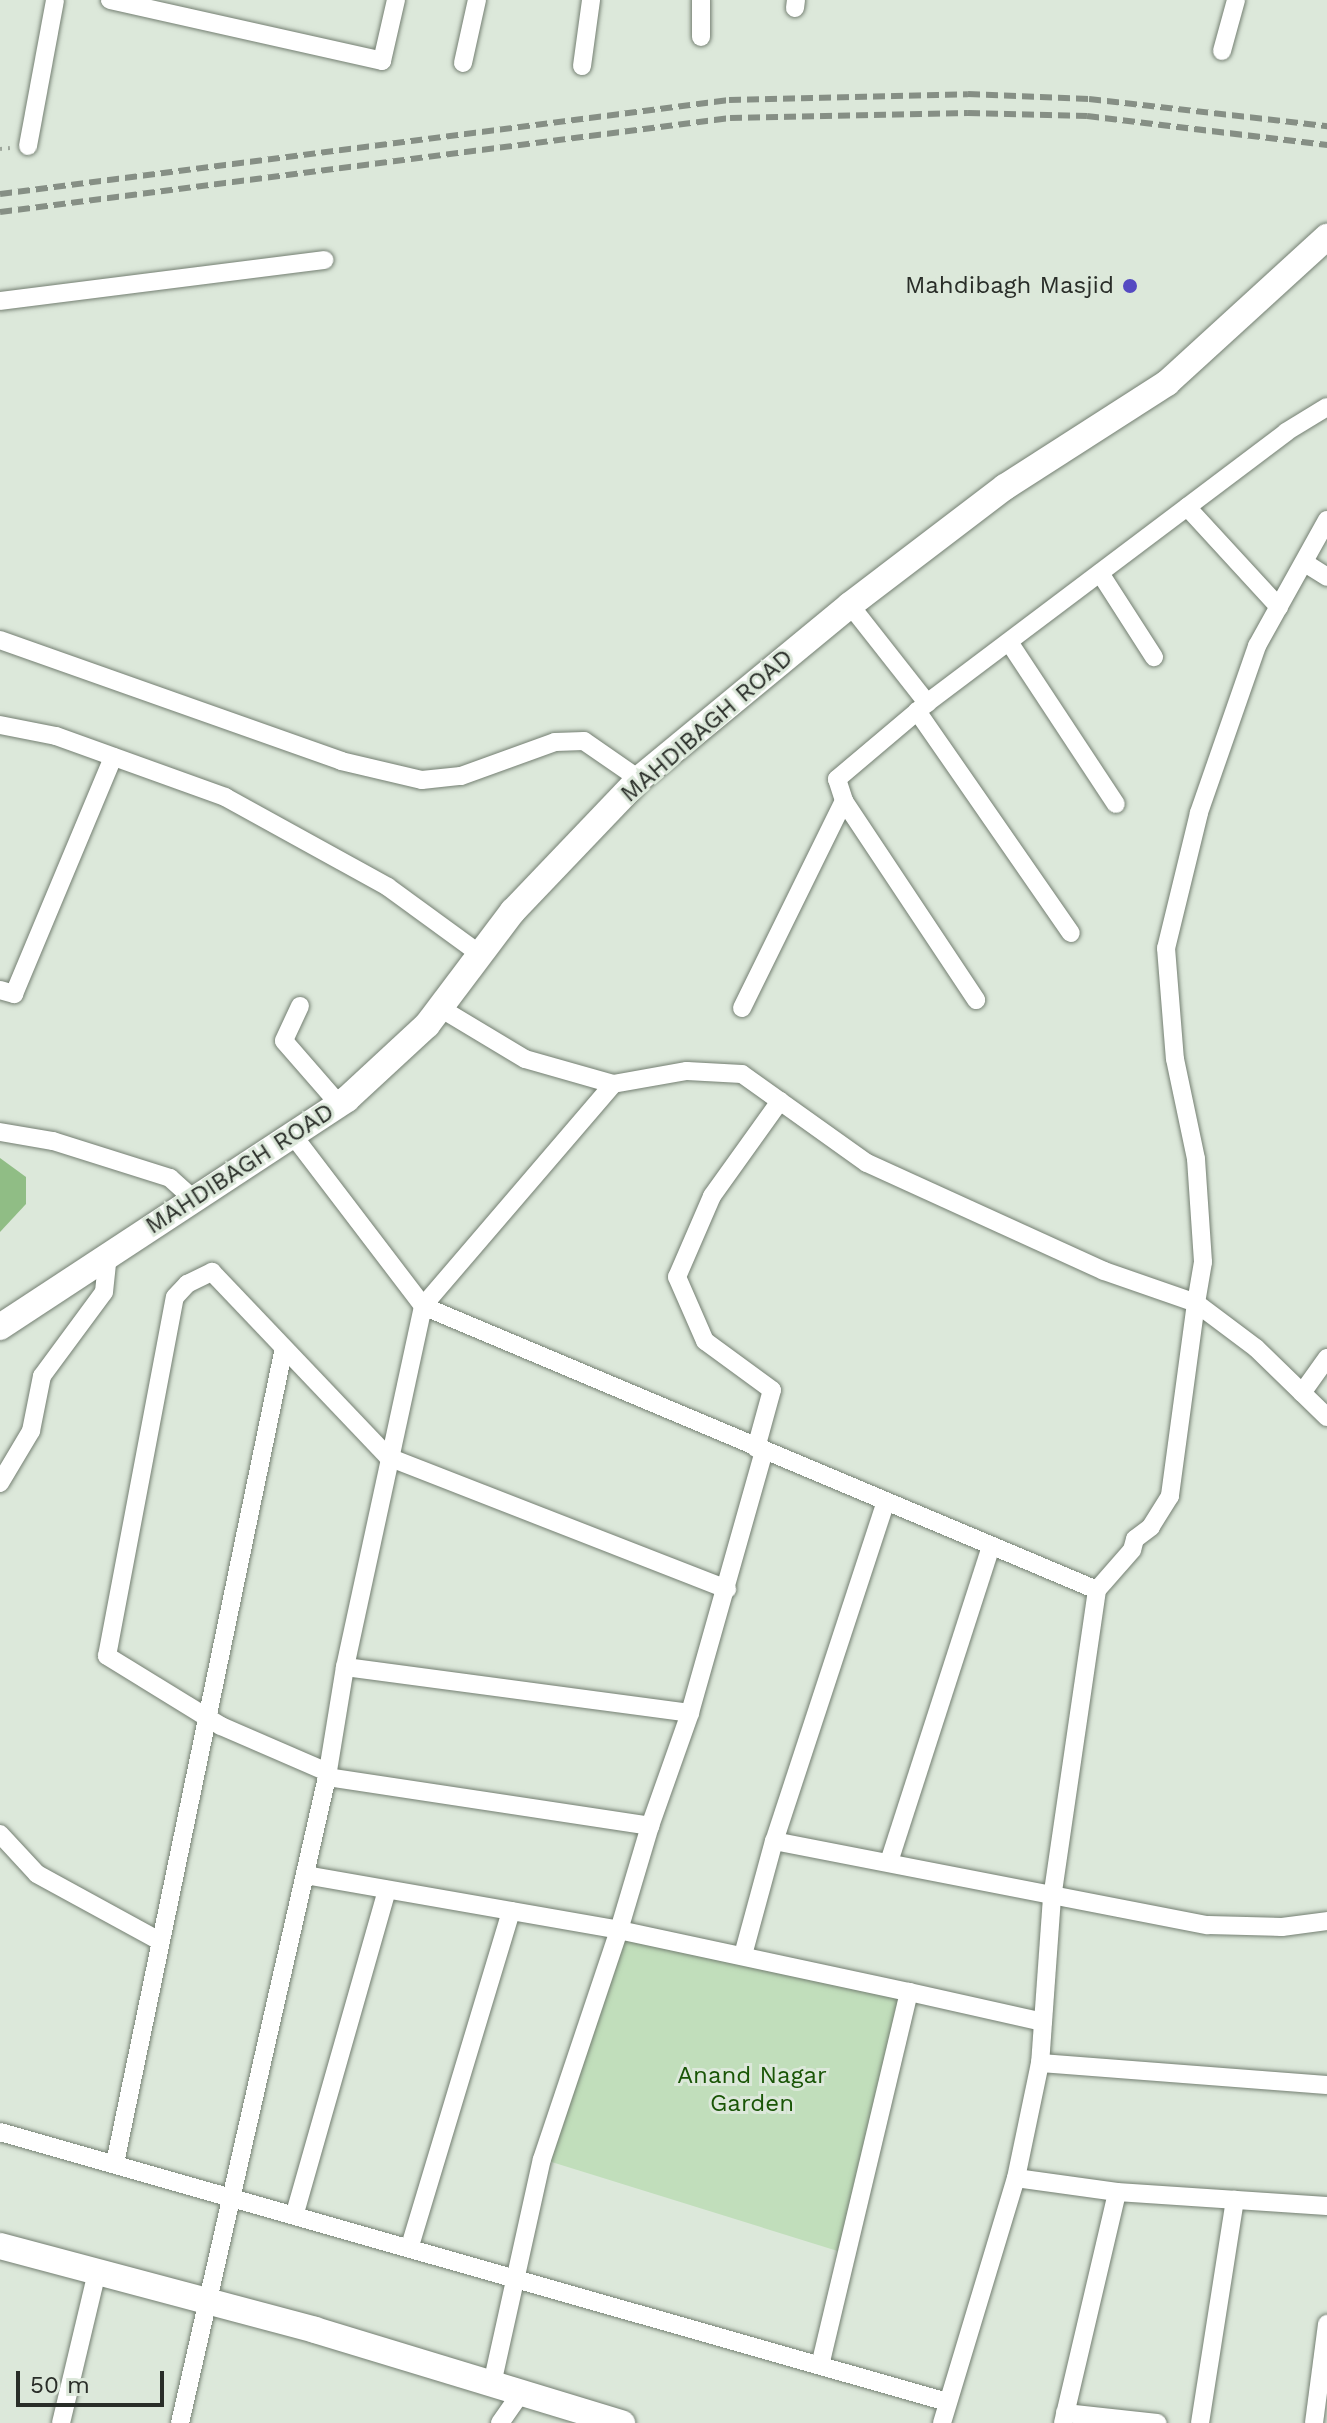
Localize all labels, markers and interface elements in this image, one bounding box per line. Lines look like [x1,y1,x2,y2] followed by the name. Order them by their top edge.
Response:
[905,272,1114,300] place label: Mahdibagh Masjid
[1121,277,1139,295] marker: Mahdibagh Masjid
[615,643,799,809] street label: MAHDIBAGH ROAD
[140,1097,340,1241] street label: MAHDIBAGH ROAD
[677,2062,827,2118] park label: Anand Nagar Garden
[20,2355,168,2405] scale bar
[30,2371,90,2399] text: 50 m

